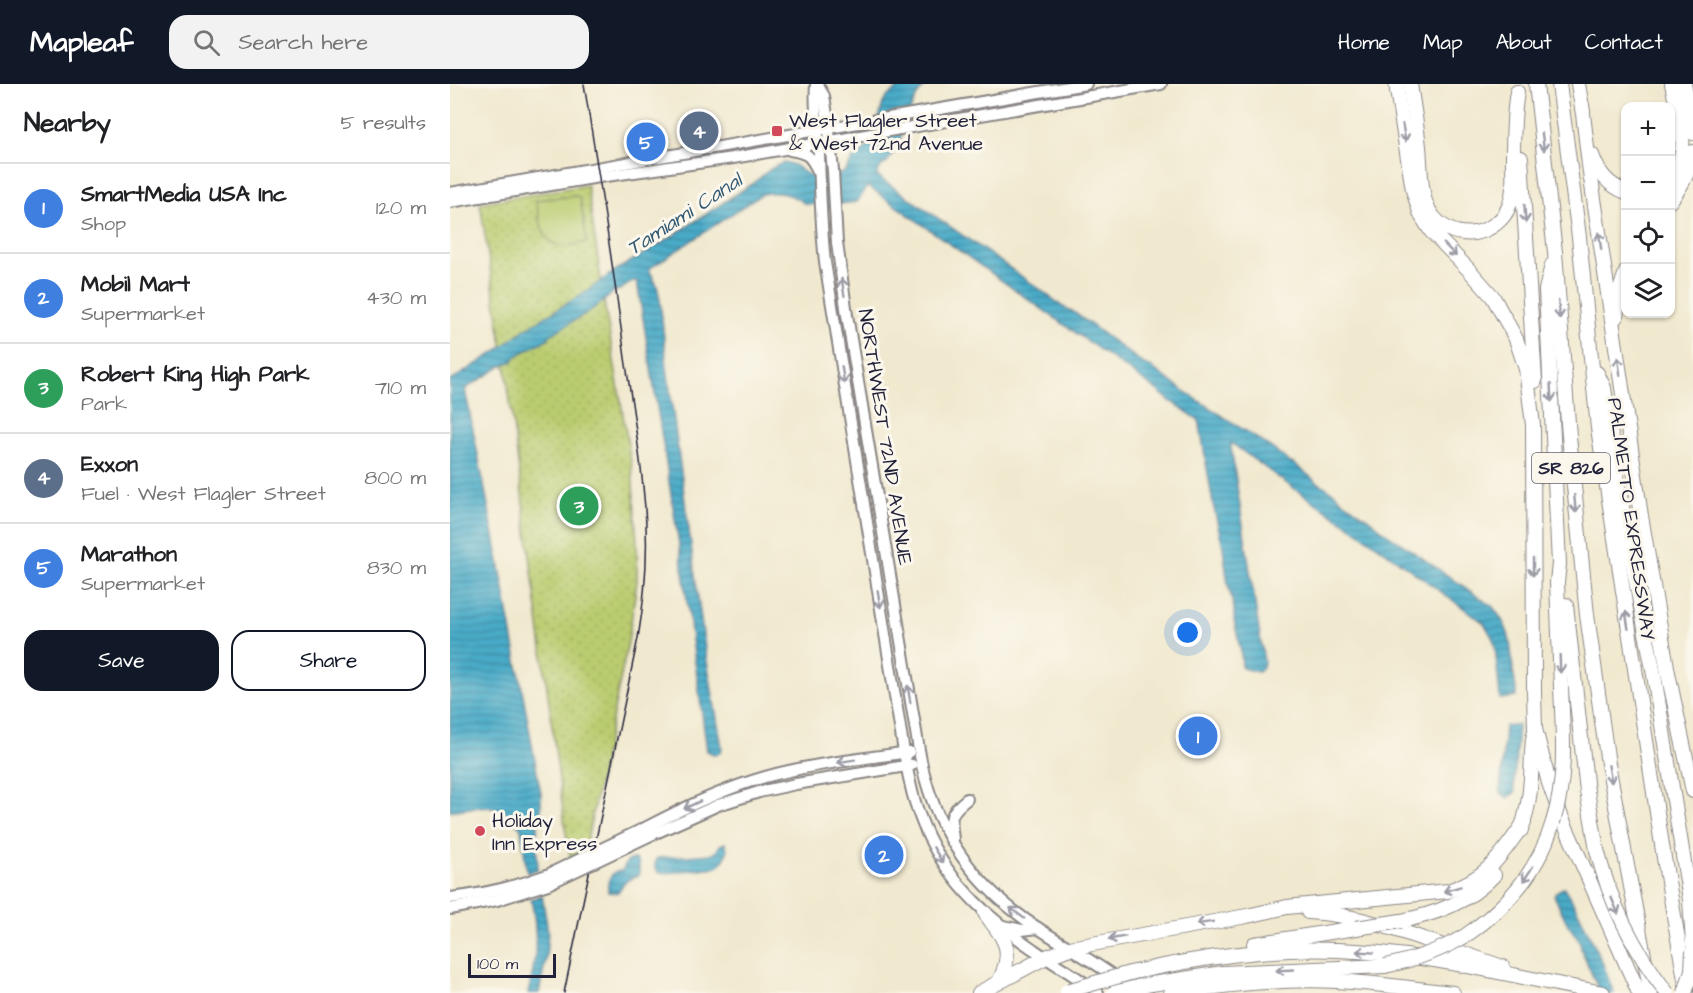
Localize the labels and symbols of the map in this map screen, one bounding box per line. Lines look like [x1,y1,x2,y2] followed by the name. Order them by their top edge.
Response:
[789,107,983,158] place label: West Flagler Street & West 72nd Avenue
[680,108,718,154] pin: 4
[626,120,666,164] pin: 5
[1398,123,1409,142] one-way arrow
[770,124,784,138] marker: West Flagler Street & West 72nd Avenue
[1537,132,1548,151] one-way arrow
[621,165,750,263] water label: Tamiami Canal
[1519,203,1530,223] one-way arrow
[1594,231,1605,251] one-way arrow
[1442,242,1457,257] one-way arrow
[837,278,848,298] one-way arrow
[1554,300,1565,320] one-way arrow
[851,307,919,567] street label: NORTHWEST 72ND AVENUE
[1614,357,1625,377] one-way arrow
[837,364,848,384] one-way arrow
[1546,383,1557,402] one-way arrow
[1600,396,1662,643] street label: PALMETTO EXPRESSWAY
[1532,453,1610,483] road number: SR 826
[560,484,598,528] pin: 3
[1570,494,1581,514] one-way arrow
[1527,557,1539,577] one-way arrow
[874,589,885,608] one-way arrow
[1621,610,1632,630] one-way arrow
[1173,618,1202,647] your location
[1555,654,1566,674] one-way arrow
[903,684,914,704] one-way arrow
[1178,714,1218,758] pin: 1
[837,756,857,767] one-way arrow
[1605,764,1616,784] one-way arrow
[684,799,702,811] one-way arrow
[492,807,597,858] place label: Holiday Inn Express
[473,824,487,838] marker: Holiday Inn Express
[864,832,904,878] pin: 2
[933,846,945,863] one-way arrow
[1522,866,1534,882] one-way arrow
[1443,884,1462,895] one-way arrow
[1610,896,1621,914] one-way arrow
[1009,906,1025,919] one-way arrow
[1196,918,1216,929] one-way arrow
[1107,933,1127,944] one-way arrow
[1355,946,1375,957] one-way arrow
[468,951,556,978] scale bar
[1275,964,1295,975] one-way arrow

